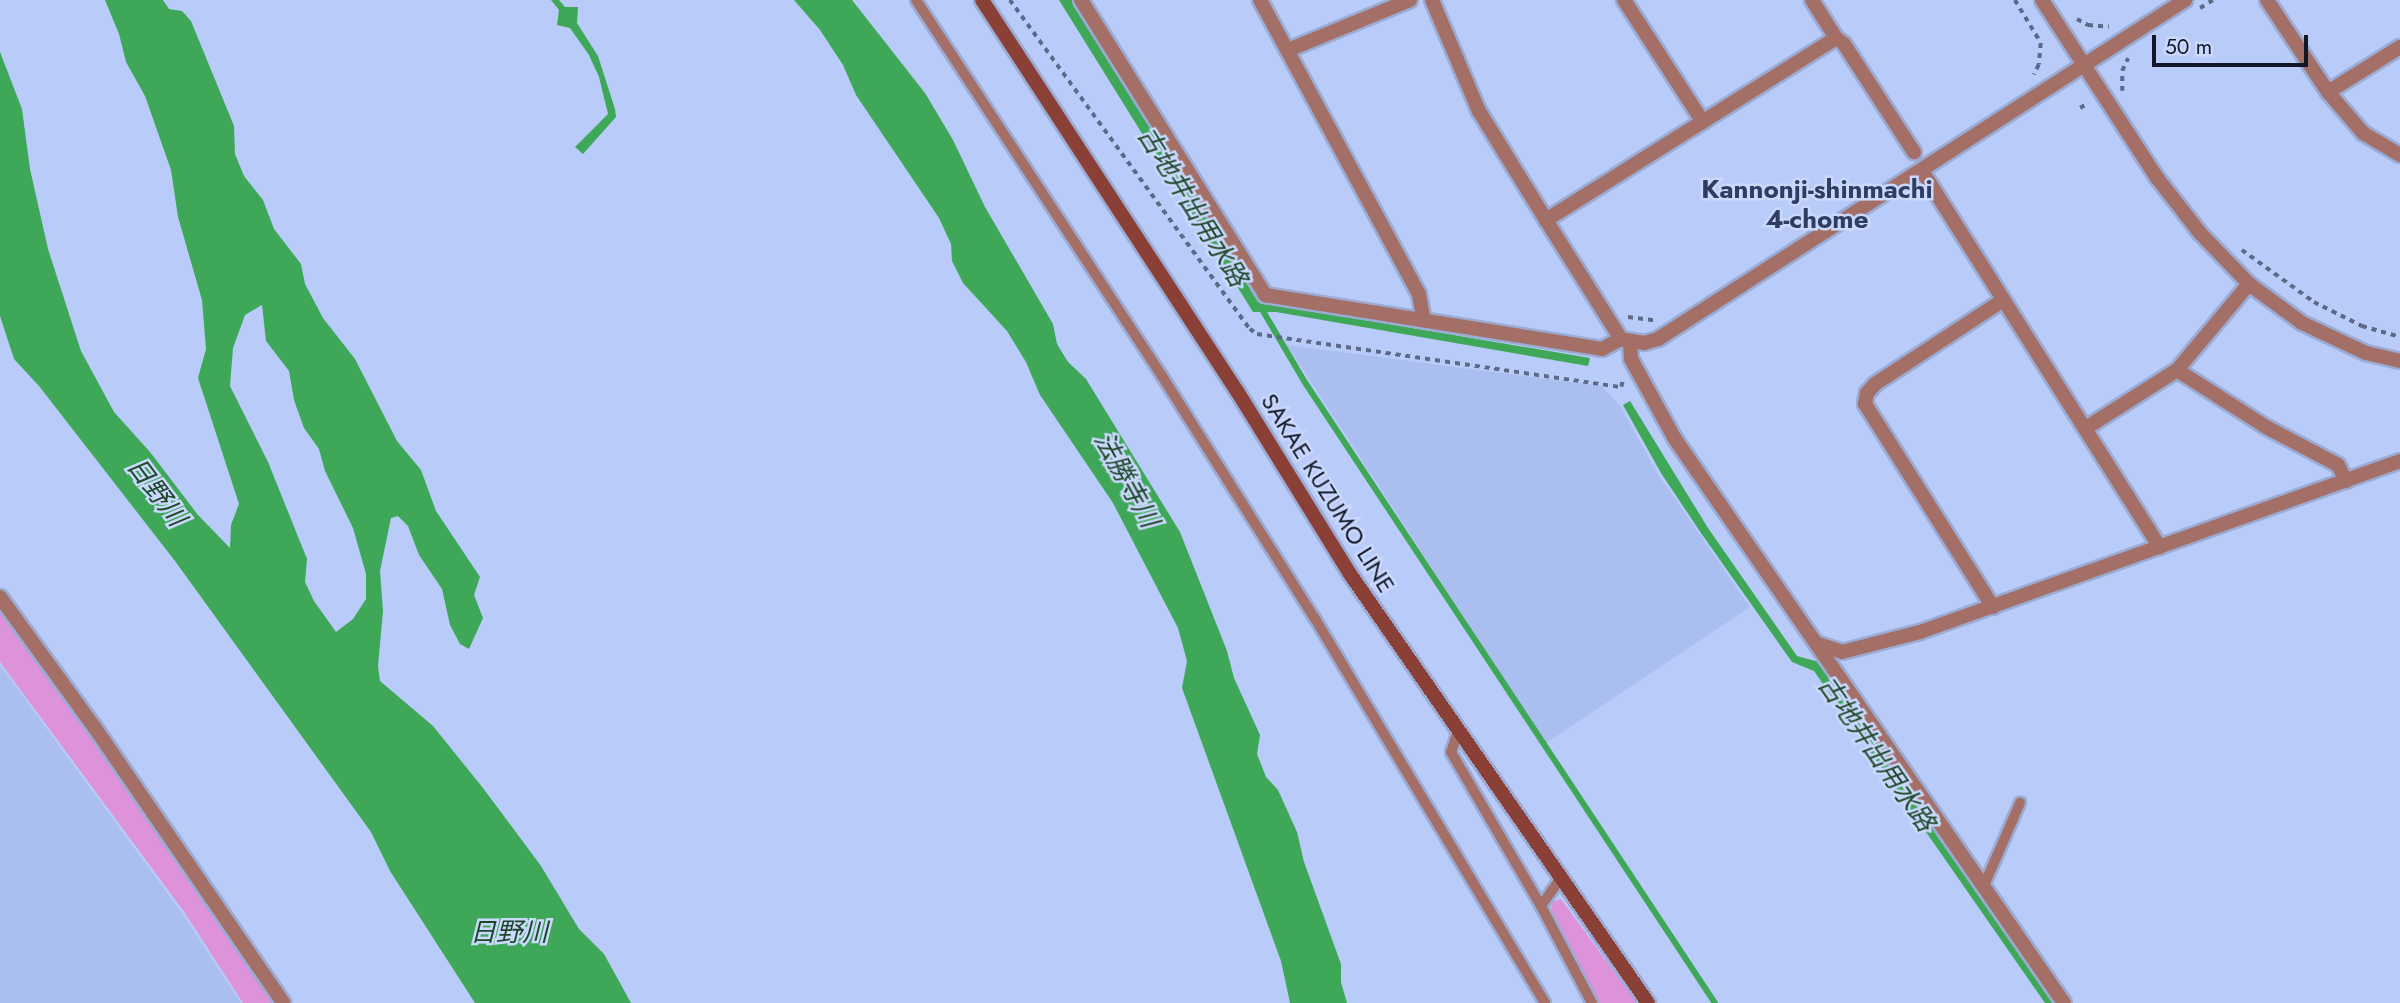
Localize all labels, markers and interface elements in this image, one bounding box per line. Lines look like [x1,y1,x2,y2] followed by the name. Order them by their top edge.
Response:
[2155,21,2311,65] scale bar
[2165,32,2212,62] text: 50 m
[1131,122,1253,292] water label: 古地井出用水路
[1701,174,1933,235] district label: Kannonji-shinmachi 4-chome
[1255,388,1401,598] street label: SAKAE KUZUMO LINE
[1087,427,1165,533] water label: 法勝寺川
[120,451,192,533] water label: 日野川
[1811,671,1941,837] water label: 古地井出用水路
[470,917,548,949] water label: 日野川

